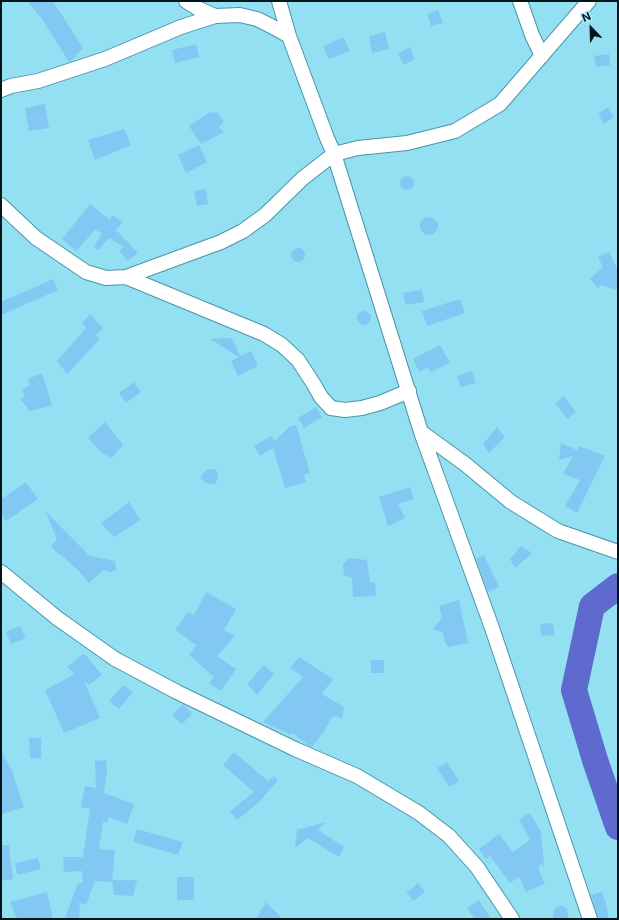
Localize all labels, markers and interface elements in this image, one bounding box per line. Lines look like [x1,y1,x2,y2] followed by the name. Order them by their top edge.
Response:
[571,8,611,48] north arrow
[580,9,593,25] text: N

